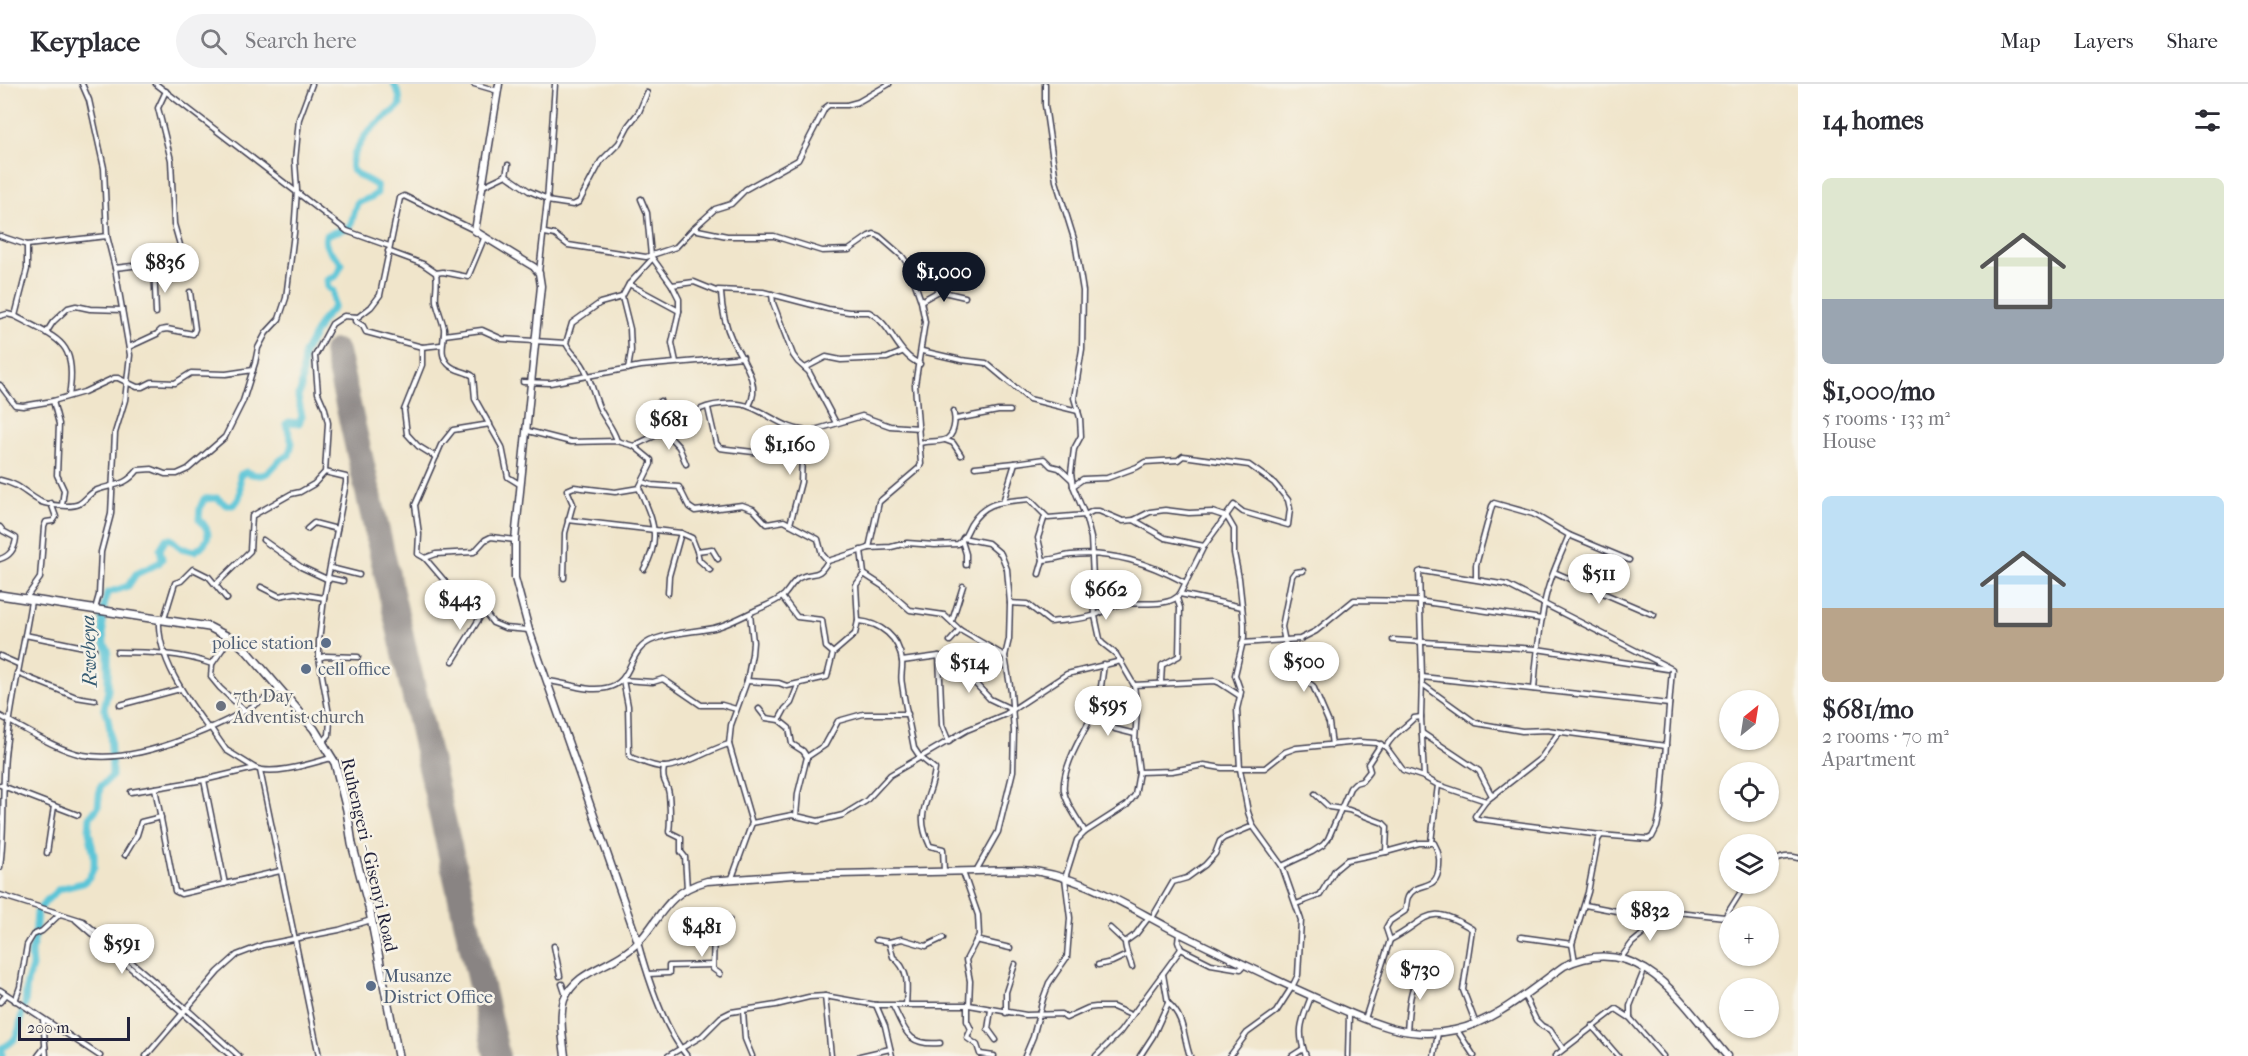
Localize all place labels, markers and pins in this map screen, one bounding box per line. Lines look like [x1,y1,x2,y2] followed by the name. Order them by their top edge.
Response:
[129,243,201,294] pin: $836
[895,252,993,303] pin: $1,000
[633,400,705,451] pin: $681
[741,425,839,476] pin: $1,160
[1563,554,1635,605] pin: $511
[1070,570,1142,621] pin: $662
[424,580,496,631] pin: $443
[211,633,315,654] place label: police station
[319,636,333,650] marker: police station
[1268,642,1340,693] pin: $500
[933,643,1005,694] pin: $514
[318,659,390,680] place label: cell office
[299,662,313,676] marker: cell office
[232,686,364,728] place label: 7th Day Adventist church
[1072,686,1144,737] pin: $595
[214,699,228,713] marker: 7th Day Adventist church
[1614,891,1686,942] pin: $832
[666,907,738,958] pin: $481
[86,924,158,975] pin: $591
[1384,950,1456,1001] pin: $730
[383,966,493,1008] place label: Musanze District Office
[364,979,378,993] marker: Musanze District Office

